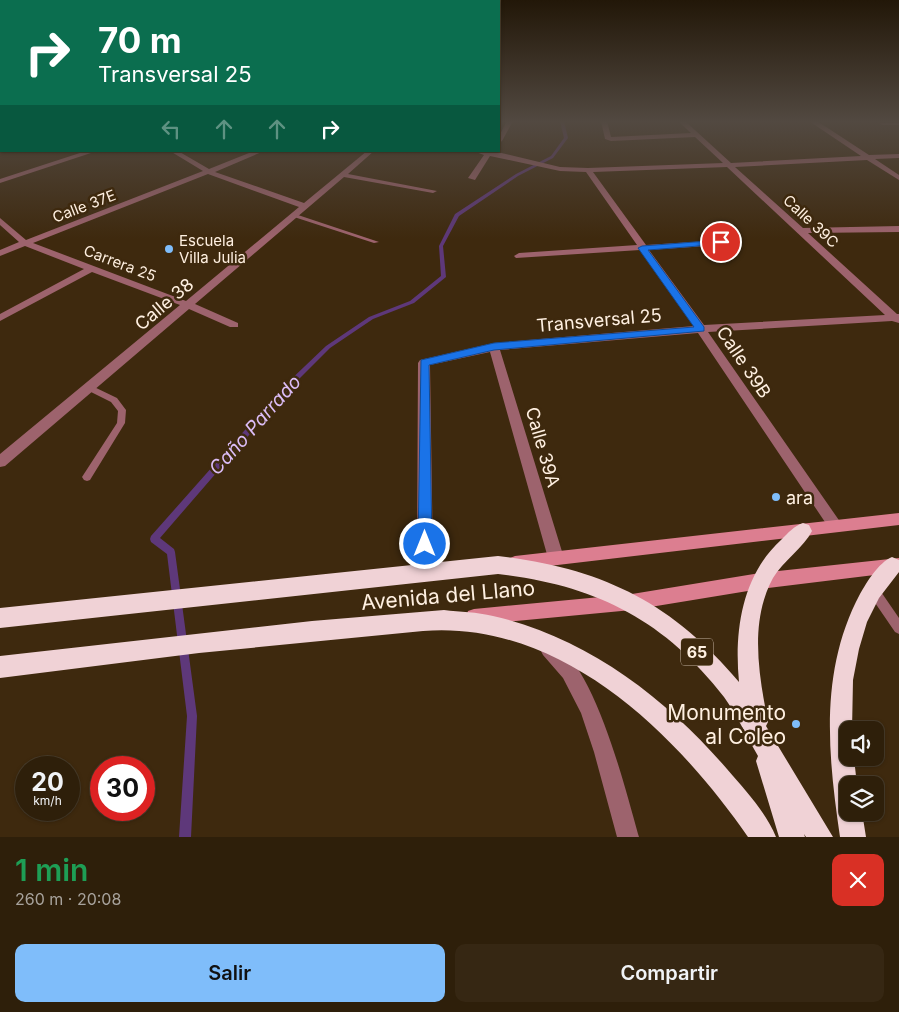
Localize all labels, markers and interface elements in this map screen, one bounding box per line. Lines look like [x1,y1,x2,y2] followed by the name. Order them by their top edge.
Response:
[98,19,182,61] text: 70 m
[15,20,80,85] icon: right
[98,61,252,87] text: Transversal 25
[157,115,185,143] icon: left
[210,115,238,143] icon: ahead
[263,115,291,143] icon: ahead
[316,115,344,143] icon: right
[50,185,118,227] street label: Calle 37E
[779,190,843,252] street label: Calle 39C
[700,221,742,263] pin
[707,228,735,256] icon: arrive
[179,231,246,267] place label: Escuela Villa Julia
[81,241,159,285] street label: Carrera 25
[163,243,175,255] marker: Escuela Villa Julia
[131,274,197,334] street label: Calle 38
[536,304,662,336] street label: Transversal 25
[712,322,776,402] street label: Calle 39B
[204,370,306,480] water label: Caño Parrado
[522,405,564,489] street label: Calle 39A
[786,487,813,508] place label: ara
[770,491,782,503] marker: ara
[398,517,450,569] position arrow
[360,575,536,615] street label: Avenida del Llano
[681,638,713,666] road number: 65
[667,700,786,749] place label: Monumento al Coleo
[790,718,802,730] marker: Monumento al Coleo
[839,721,884,821] map controls
[839,721,884,766] button: sound
[90,756,155,821] speed limit sign: 30
[31,767,64,797] text: 20
[839,776,884,821] button: layers
[33,793,62,808] text: km/h
[15,852,88,888] text: 1 min
[832,854,884,906] button: close
[15,889,121,909] text: 260 m · 20:08
[15,944,445,1002] button: Salir
[455,944,884,1002] button: Compartir

